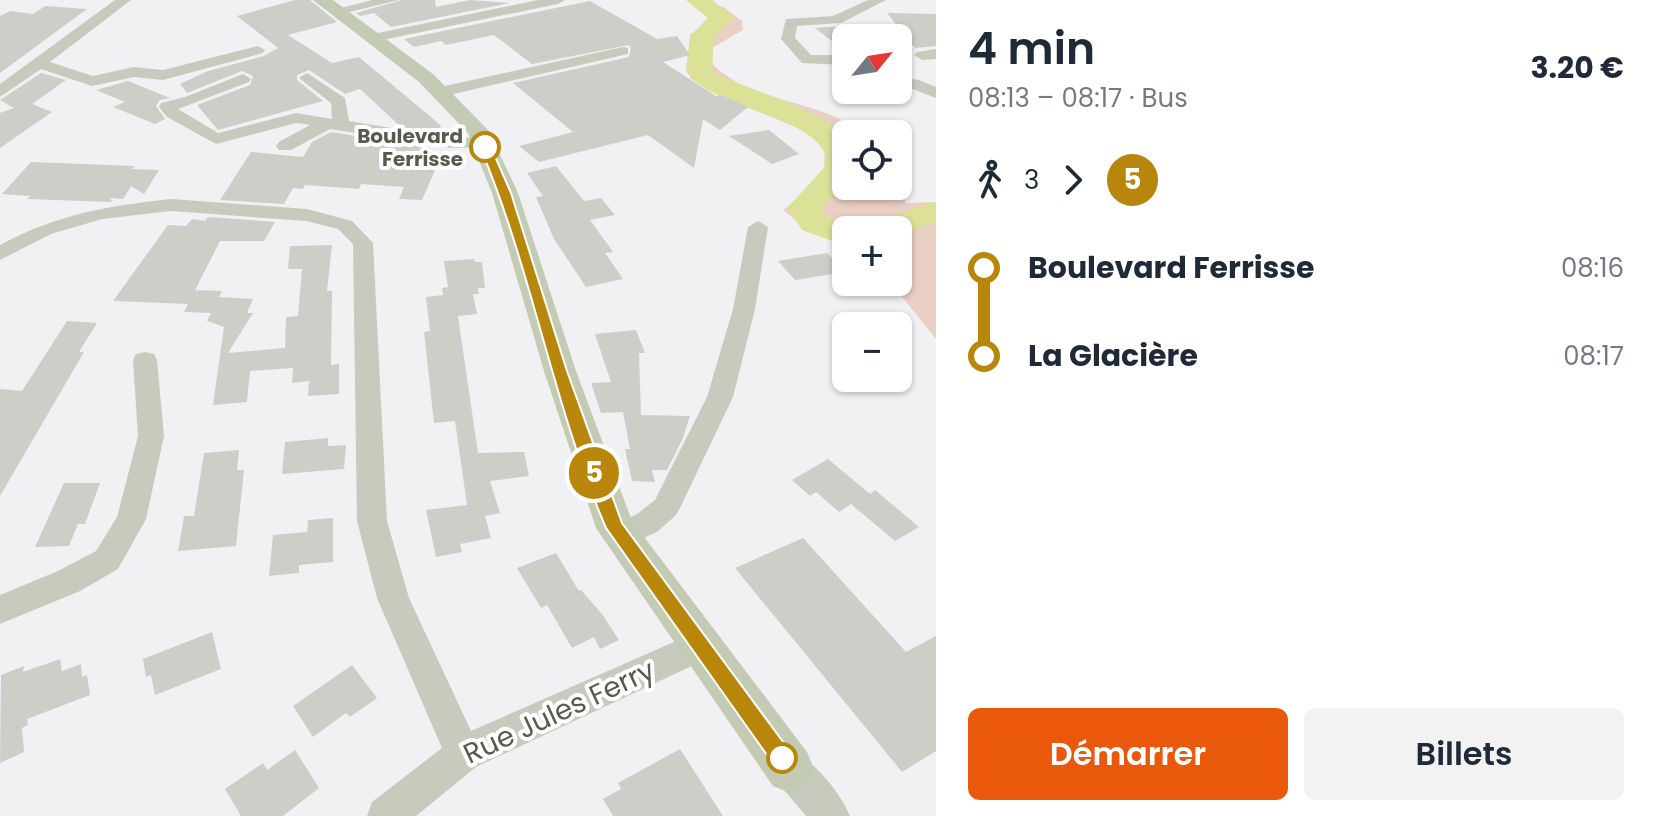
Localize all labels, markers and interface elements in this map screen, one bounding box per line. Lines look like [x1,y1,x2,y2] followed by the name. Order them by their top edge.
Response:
[968,18,1095,79] text: 4 min
[832,24,912,104] north arrow
[832,24,912,392] map controls
[1530,46,1624,89] text: 3.20 €
[968,80,1188,116] text: 08:13 – 08:17 · Bus
[832,120,912,200] button: locate
[357,122,463,173] place label: Boulevard Ferrisse
[470,132,500,162] marker: Boulevard Ferrisse
[968,158,1012,202] icon: walk
[1051,158,1095,202] icon: forward
[1123,160,1142,199] text: 5
[1024,162,1039,198] text: 3
[832,216,912,296] button: +
[1028,246,1315,289] text: Boulevard Ferrisse
[1561,250,1624,286] text: 08:16
[832,312,912,392] button: −
[1028,334,1198,377] text: La Glacière
[1563,338,1624,374] text: 08:17
[568,447,620,499] line badge: 5
[585,453,603,492] text: 5
[457,650,661,773] street label: Rue Jules Ferry
[968,708,1288,800] button: Démarrer
[1304,708,1624,800] button: Billets
[767,743,797,773] unlabelled marker

